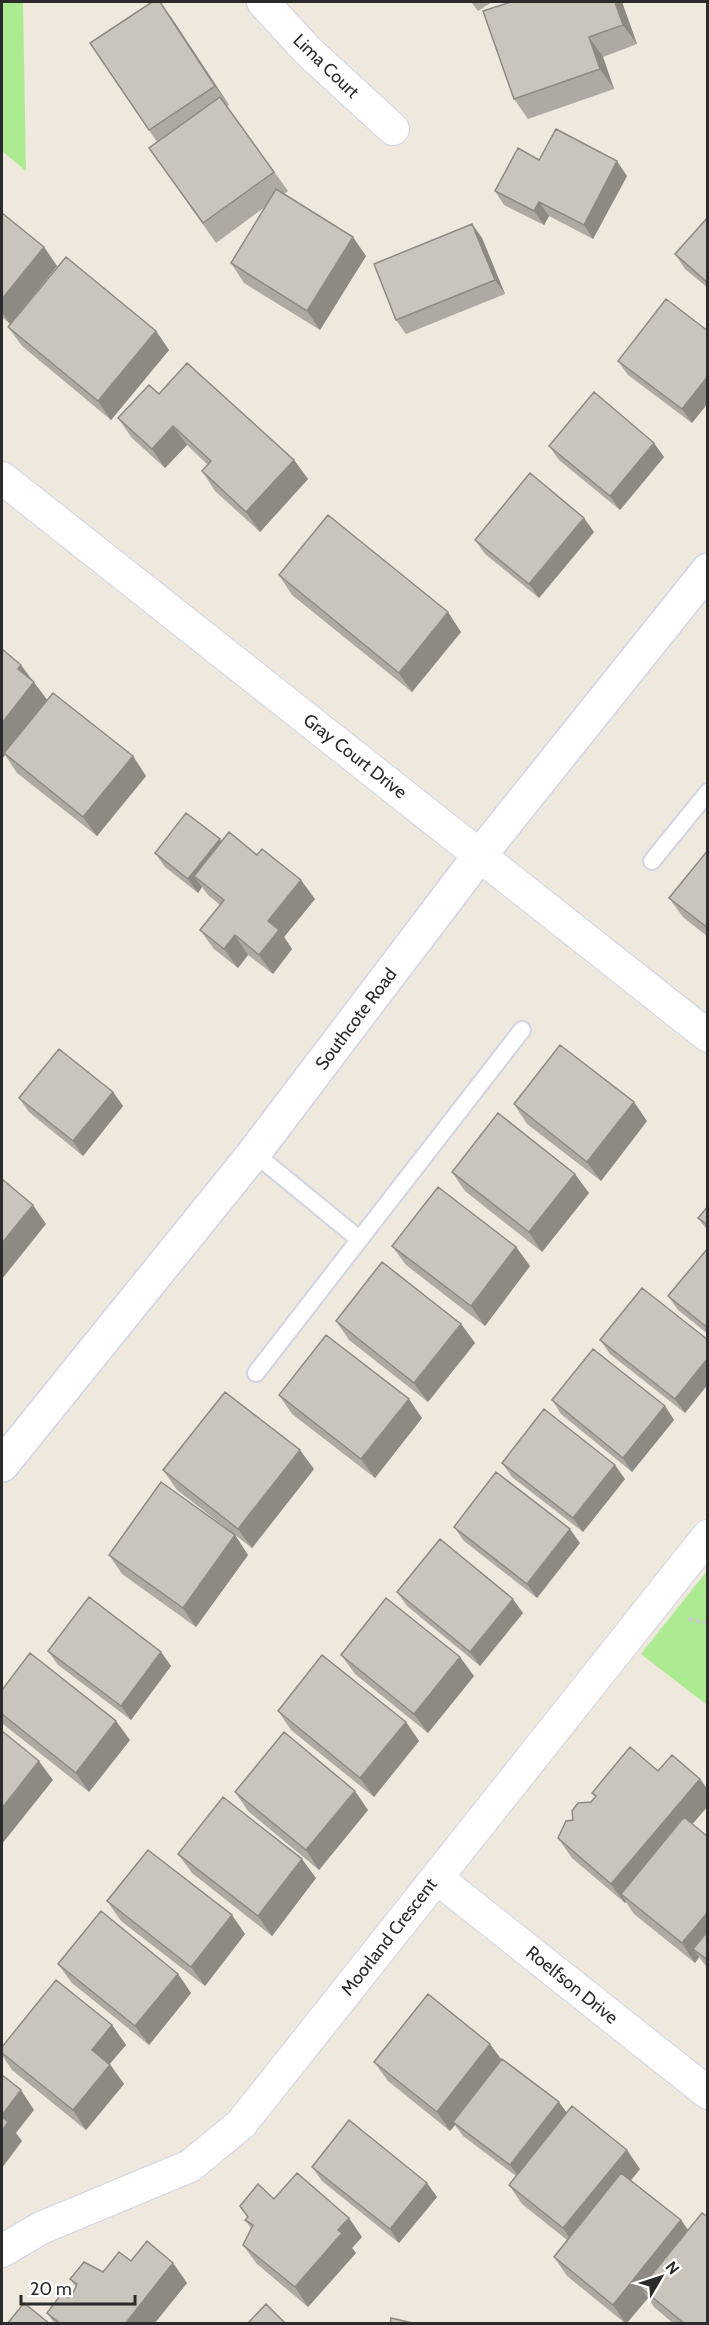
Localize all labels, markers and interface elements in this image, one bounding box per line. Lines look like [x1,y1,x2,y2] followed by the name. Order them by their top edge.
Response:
[288,29,364,103] street label: Lima Court
[299,709,411,803] street label: Gray Court Drive
[311,964,401,1074] street label: Southcote Road
[336,1874,442,2000] street label: Moorland Crescent
[522,1941,622,2029] street label: Roelfson Drive
[631,2247,691,2307] north arrow
[661,2258,683,2278] text: N
[21,2268,135,2306] scale bar
[30,2278,72,2300] text: 20 m

